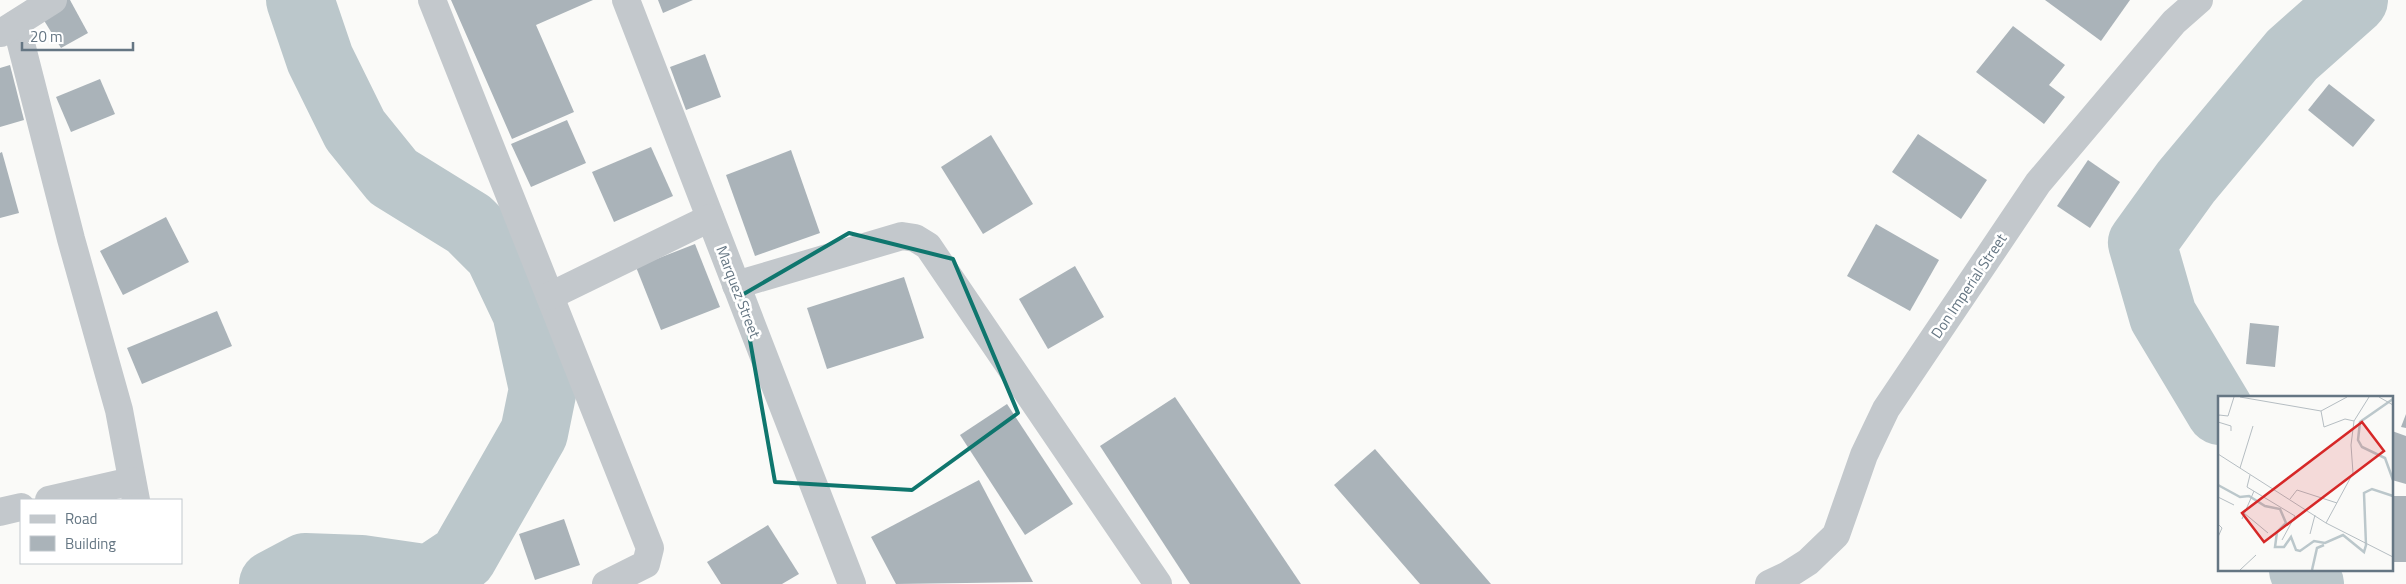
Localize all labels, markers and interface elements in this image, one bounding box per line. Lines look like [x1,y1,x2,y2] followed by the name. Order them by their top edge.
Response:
[22,20,134,52] scale bar
[30,25,63,48] text: 20 m
[1925,228,2013,343] street label: Don Imperial Street
[710,242,767,342] street label: Marquez Street
[2218,396,2394,572] inset map
[20,499,182,564] legend
[65,507,97,530] text: Road
[65,532,116,555] text: Building

